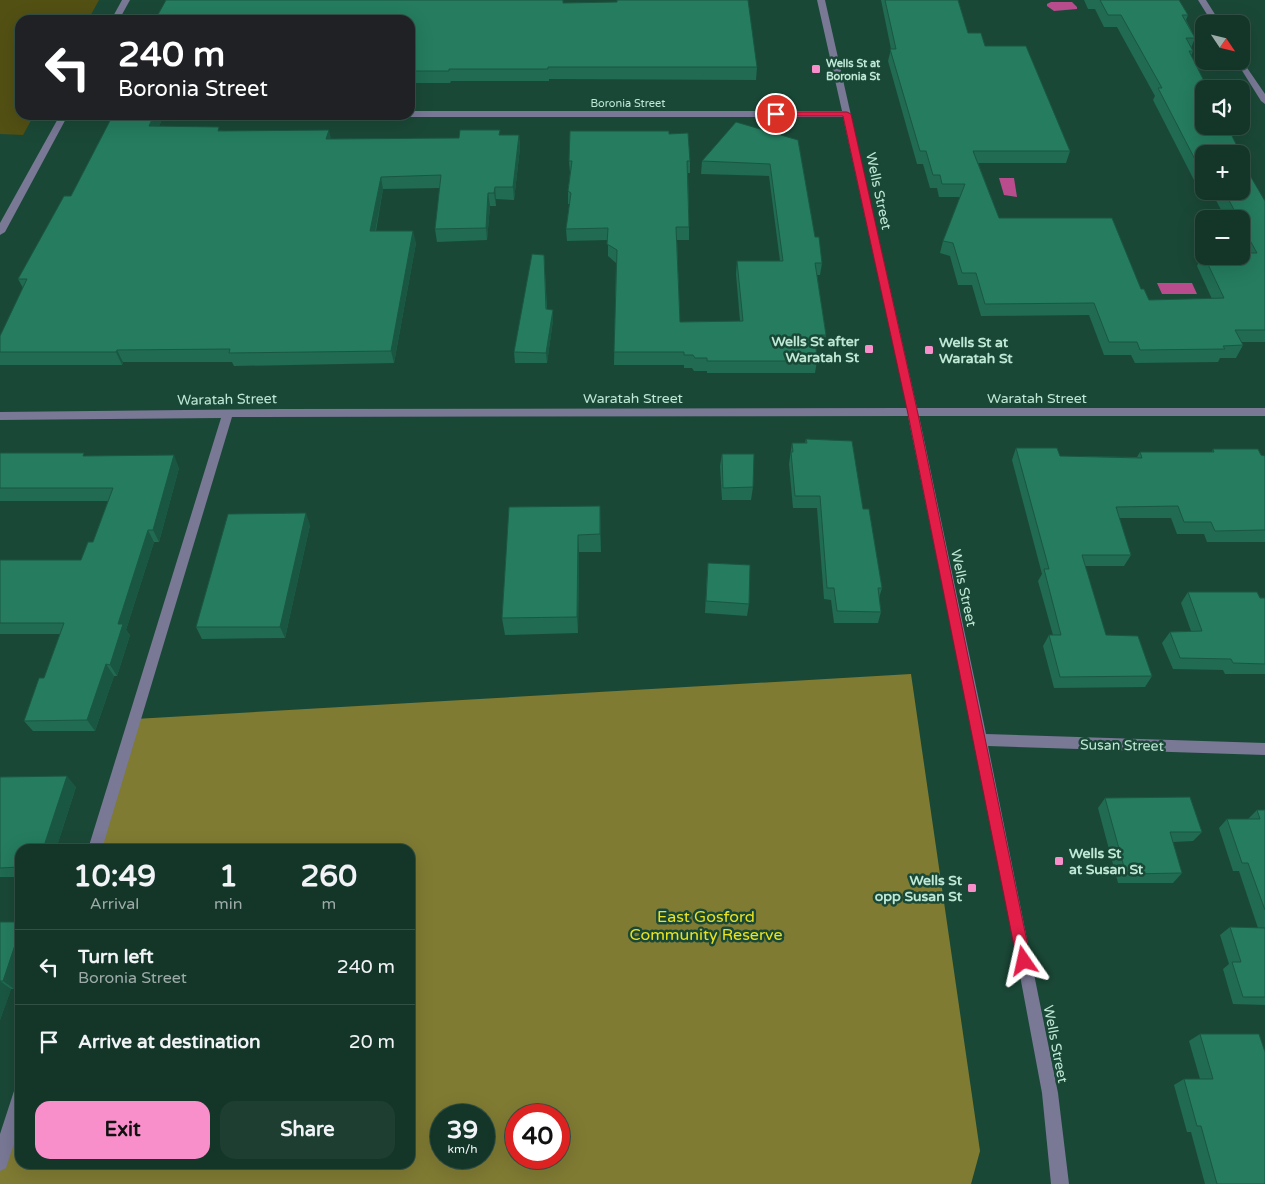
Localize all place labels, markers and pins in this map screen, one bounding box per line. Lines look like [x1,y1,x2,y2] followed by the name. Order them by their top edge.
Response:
[826,57,881,83] place label: Wells St at Boronia St
[810,63,822,75] marker: Wells St at Boronia St
[755,93,797,135] pin
[771,333,860,366] place label: Wells St after Waratah St
[939,334,1013,367] place label: Wells St at Waratah St
[863,343,875,355] marker: Wells St after Waratah St
[923,344,935,356] marker: Wells St at Waratah St
[1069,845,1144,878] place label: Wells St at Susan St
[1053,855,1065,867] marker: Wells St at Susan St
[875,872,963,905] place label: Wells St opp Susan St
[966,882,978,894] marker: Wells St opp Susan St

